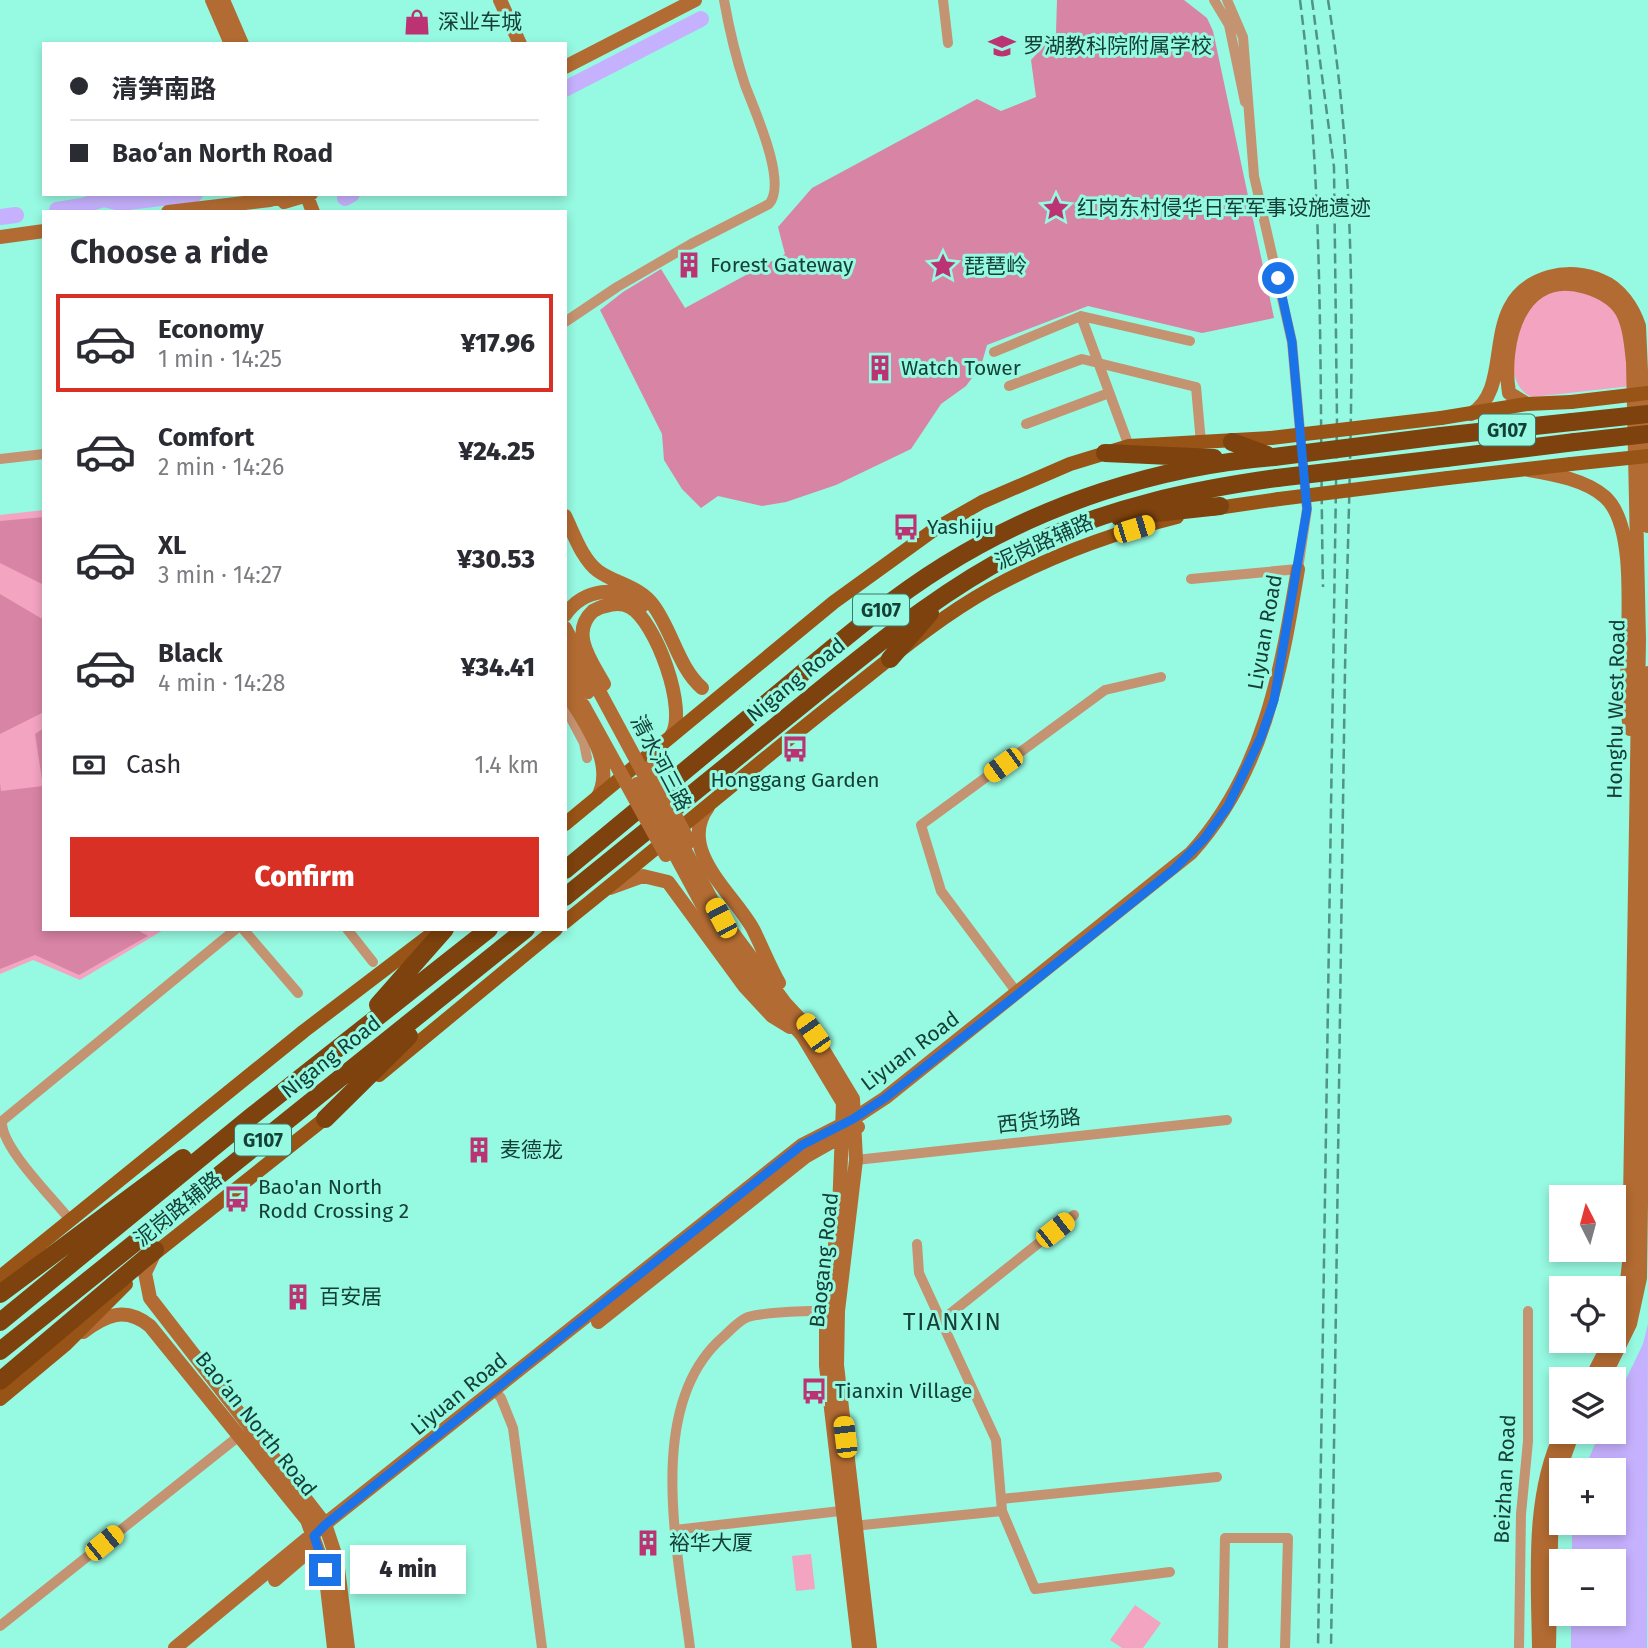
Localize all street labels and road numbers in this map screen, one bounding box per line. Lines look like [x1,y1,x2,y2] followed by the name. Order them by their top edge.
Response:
[1479,414,1535,446] road number: G107
[991,509,1097,575] street label: 泥岗路辅路
[1242,572,1288,692] street label: Liyuan Road
[853,594,909,625] road number: G107
[1601,619,1631,799] street label: Honghu West Road
[741,632,851,728] street label: Nigang Road
[625,711,697,815] street label: 清水河三路
[856,1006,964,1096] street label: Liyuan Road
[276,1010,386,1104] street label: Nigang Road
[996,1104,1082,1138] street label: 西货场路
[235,1124,291,1156] road number: G107
[129,1166,227,1252] street label: 泥岗路辅路
[804,1191,844,1329] street label: Baogang Road
[190,1346,322,1502] street label: Bao‘an North Road
[405,1347,513,1441] street label: Liyuan Road
[1489,1414,1521,1544] street label: Beizhan Road

